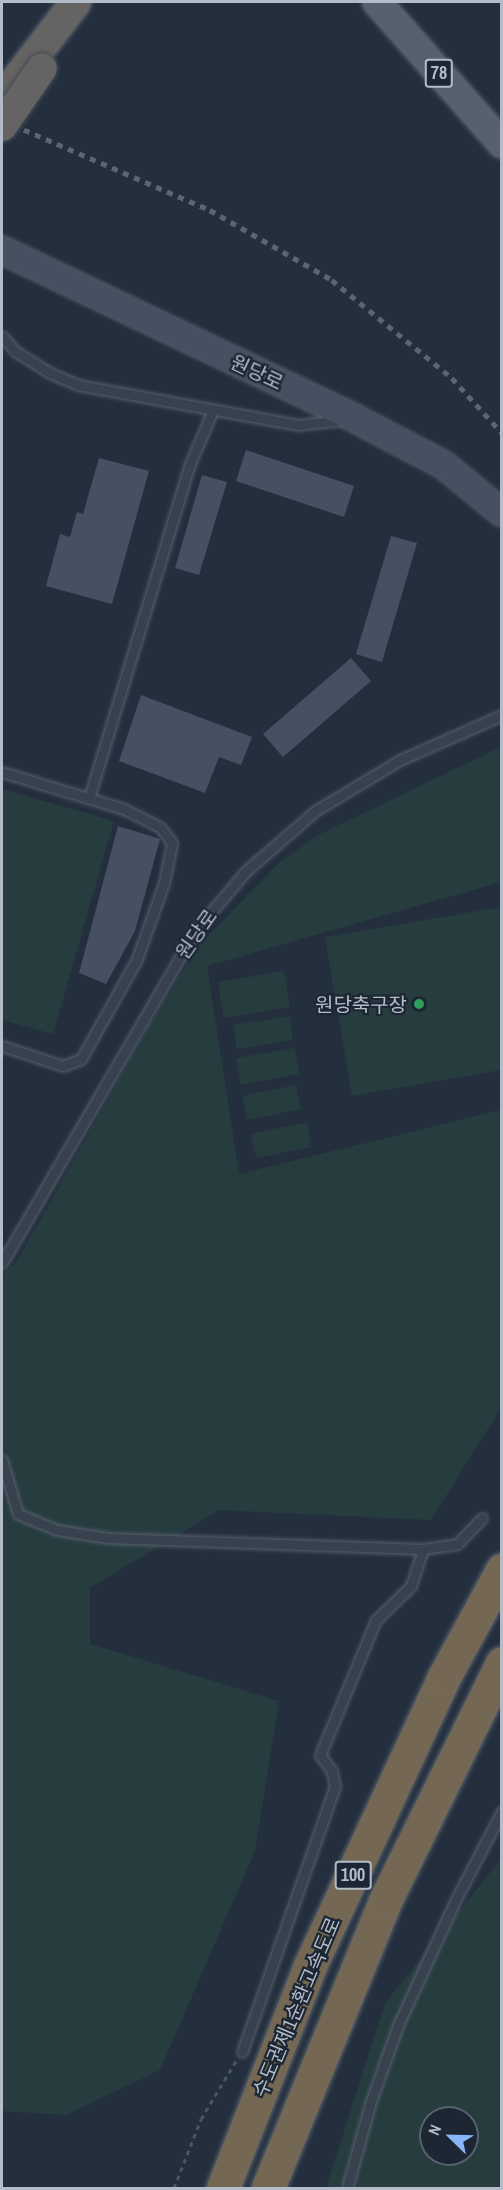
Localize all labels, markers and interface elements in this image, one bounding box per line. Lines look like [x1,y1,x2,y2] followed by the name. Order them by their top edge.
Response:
[424,58,454,88] road number: 78
[227,349,287,395] street label: 원당로
[170,905,222,963] street label: 원당로
[315,992,407,1016] place label: 원당축구장
[412,997,426,1011] marker: 원당축구장
[334,1860,372,1890] road number: 100
[247,1913,345,2101] street label: 수도권제1순환고속도로
[419,2106,479,2166] north arrow
[422,2121,446,2138] text: N

